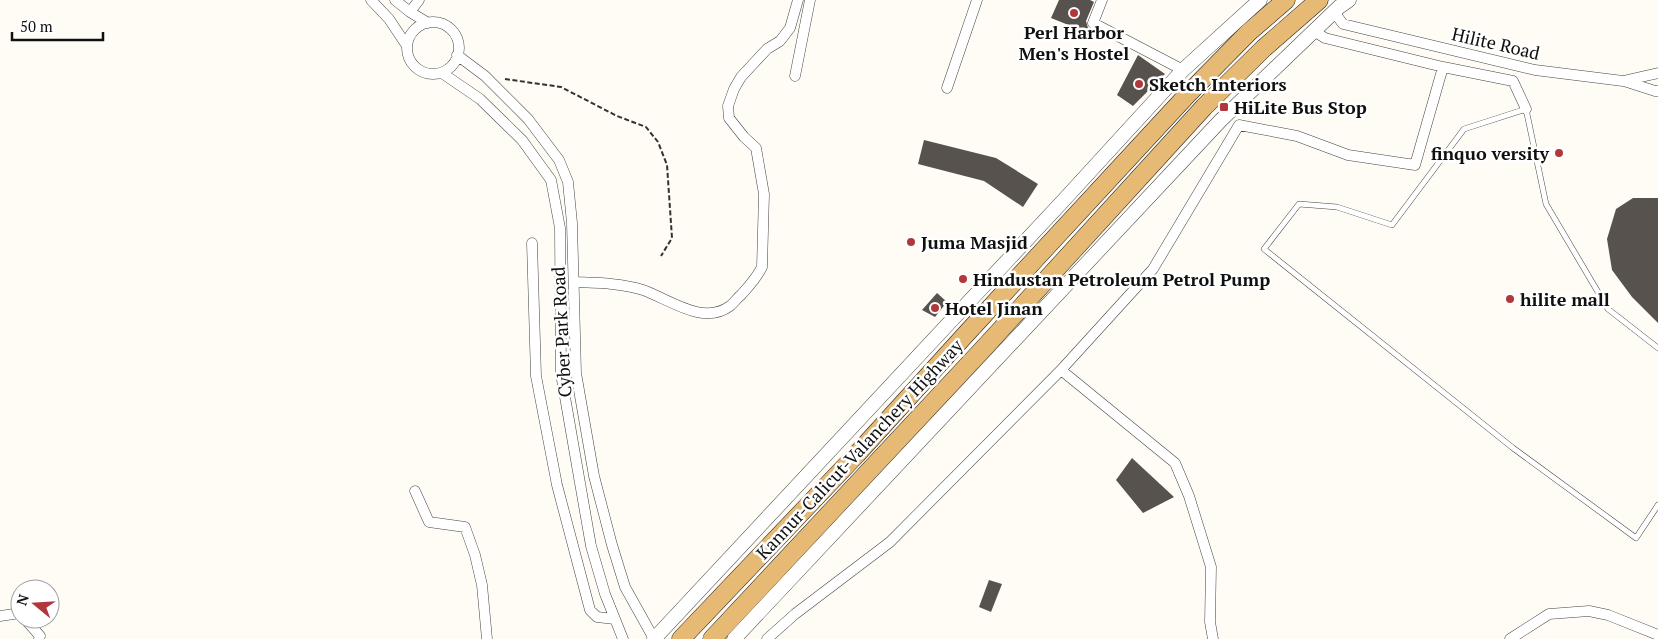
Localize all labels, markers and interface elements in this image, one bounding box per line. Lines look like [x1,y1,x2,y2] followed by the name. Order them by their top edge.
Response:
[1068,7,1080,19] marker: Perl Harbor Men's Hostel
[12,10,104,42] scale bar
[20,16,53,36] text: 50 m
[1019,20,1129,65] place label: Perl Harbor Men's Hostel
[1450,21,1542,65] street label: Hilite Road
[1149,72,1287,96] place label: Sketch Interiors
[1133,78,1145,90] marker: Sketch Interiors
[1234,95,1367,119] place label: HiLite Bus Stop
[1218,101,1230,113] marker: HiLite Bus Stop
[1431,141,1549,165] place label: finquo versity
[1553,147,1565,159] marker: finquo versity
[921,230,1028,254] place label: Juma Masjid
[905,236,917,248] marker: Juma Masjid
[546,266,576,398] street label: Cyber Park Road
[973,267,1270,291] place label: Hindustan Petroleum Petrol Pump
[957,273,969,285] marker: Hindustan Petroleum Petrol Pump
[1520,287,1610,311] place label: hilite mall
[1504,293,1516,305] marker: hilite mall
[945,296,1043,320] place label: Hotel Jinan
[929,302,941,314] marker: Hotel Jinan
[750,333,968,564] street label: Kannur-Calicut-Valanchery Highway
[10,579,60,629] north arrow
[11,591,33,608] text: N

